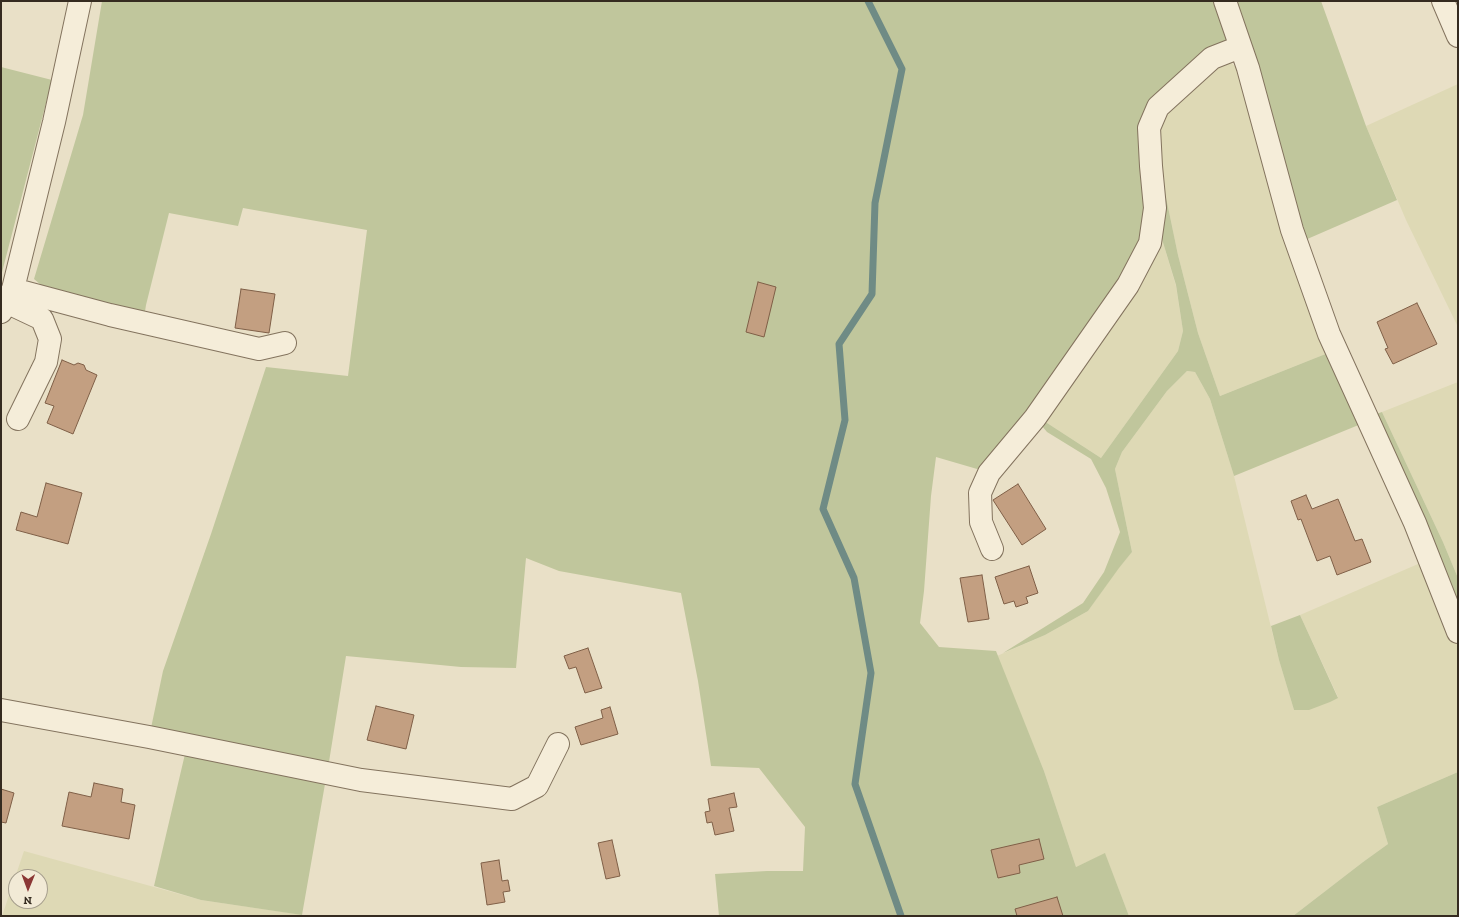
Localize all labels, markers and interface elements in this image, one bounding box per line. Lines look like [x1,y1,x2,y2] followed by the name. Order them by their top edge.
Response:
[8,869,48,909] north arrow
[23,894,32,907] text: N

